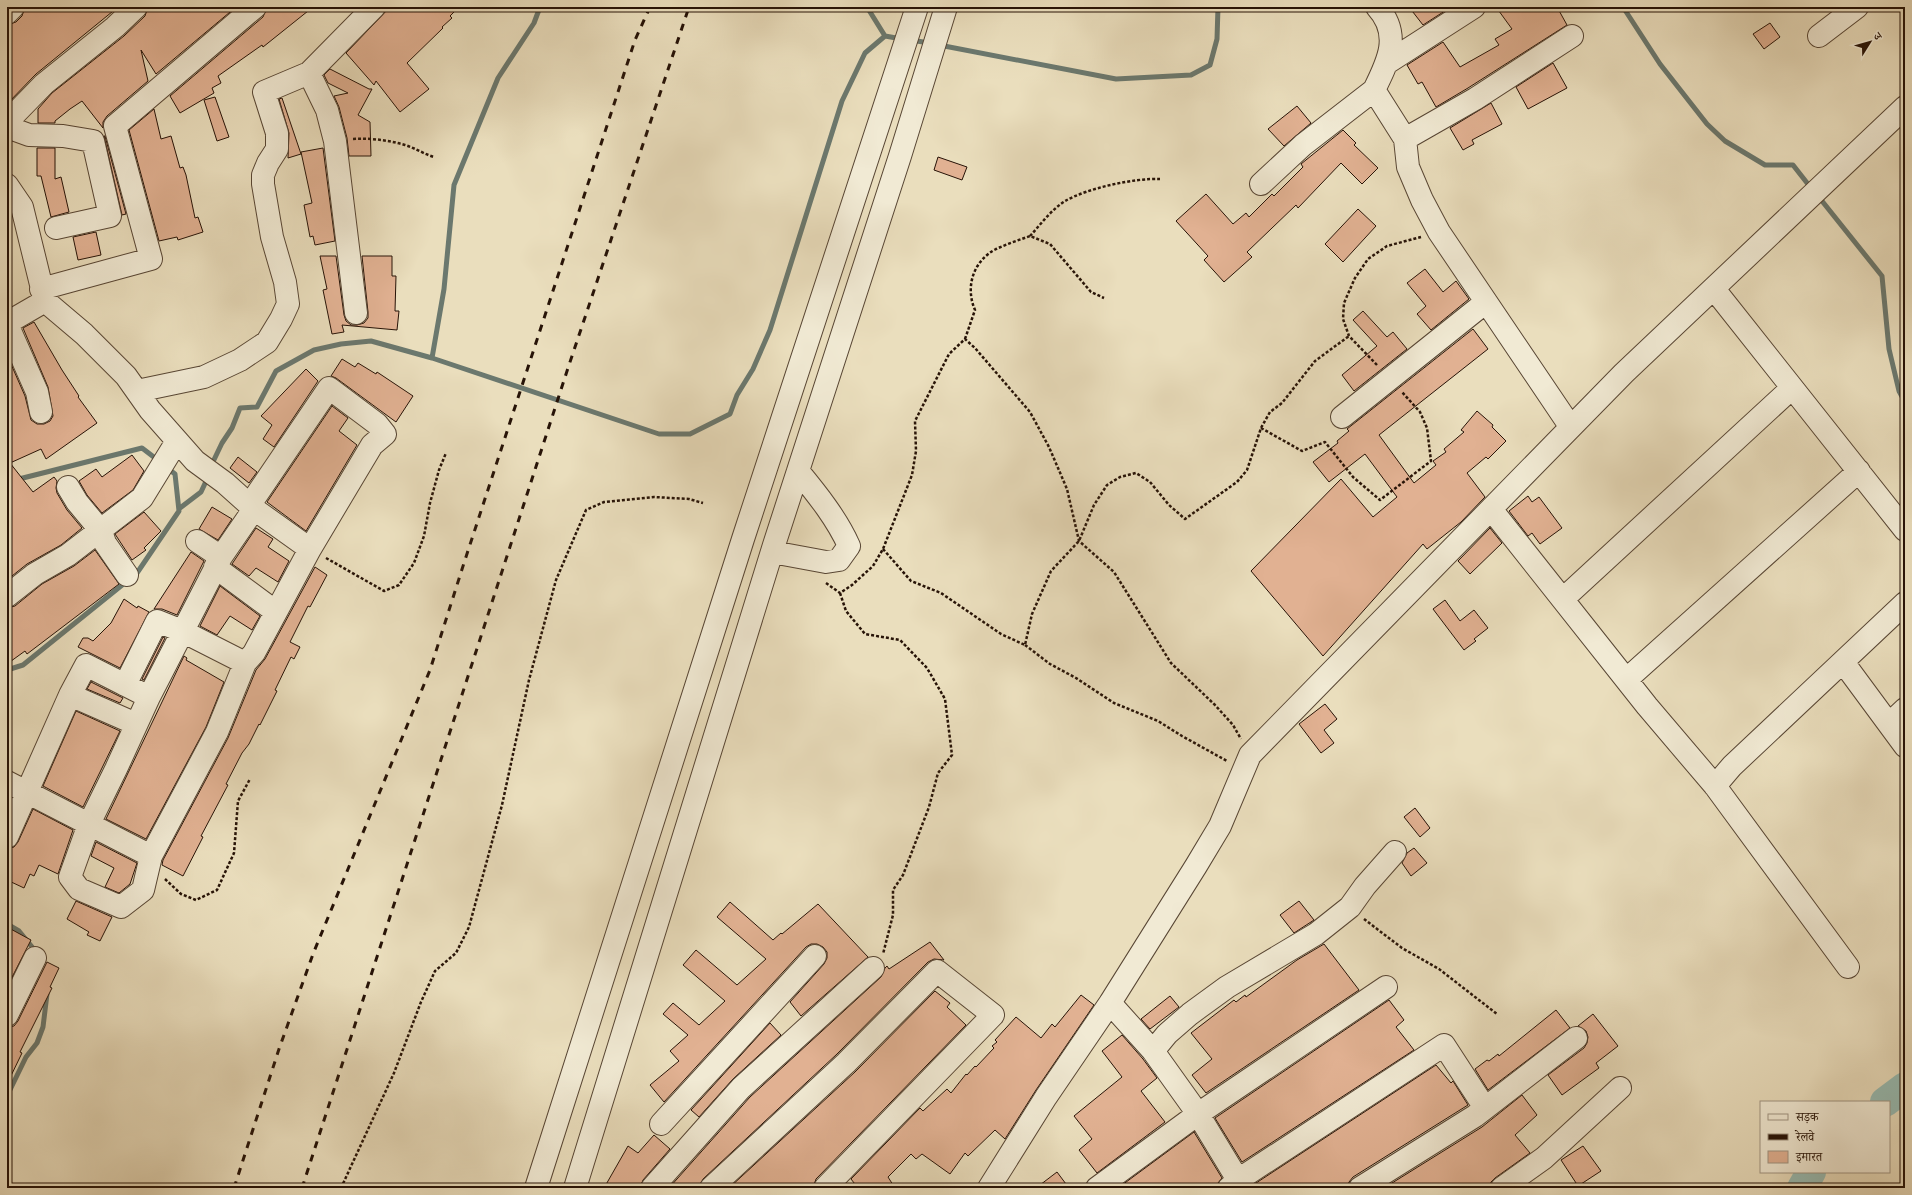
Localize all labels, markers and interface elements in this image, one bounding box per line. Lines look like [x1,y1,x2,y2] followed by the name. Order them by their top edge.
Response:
[1850,22,1890,62] north arrow
[1869,29,1886,44] text: उ
[1760,1101,1890,1173] legend
[1795,1109,1820,1125] text: सड़क
[1794,1129,1815,1145] text: रेलवे
[1795,1149,1823,1165] text: इमारत

